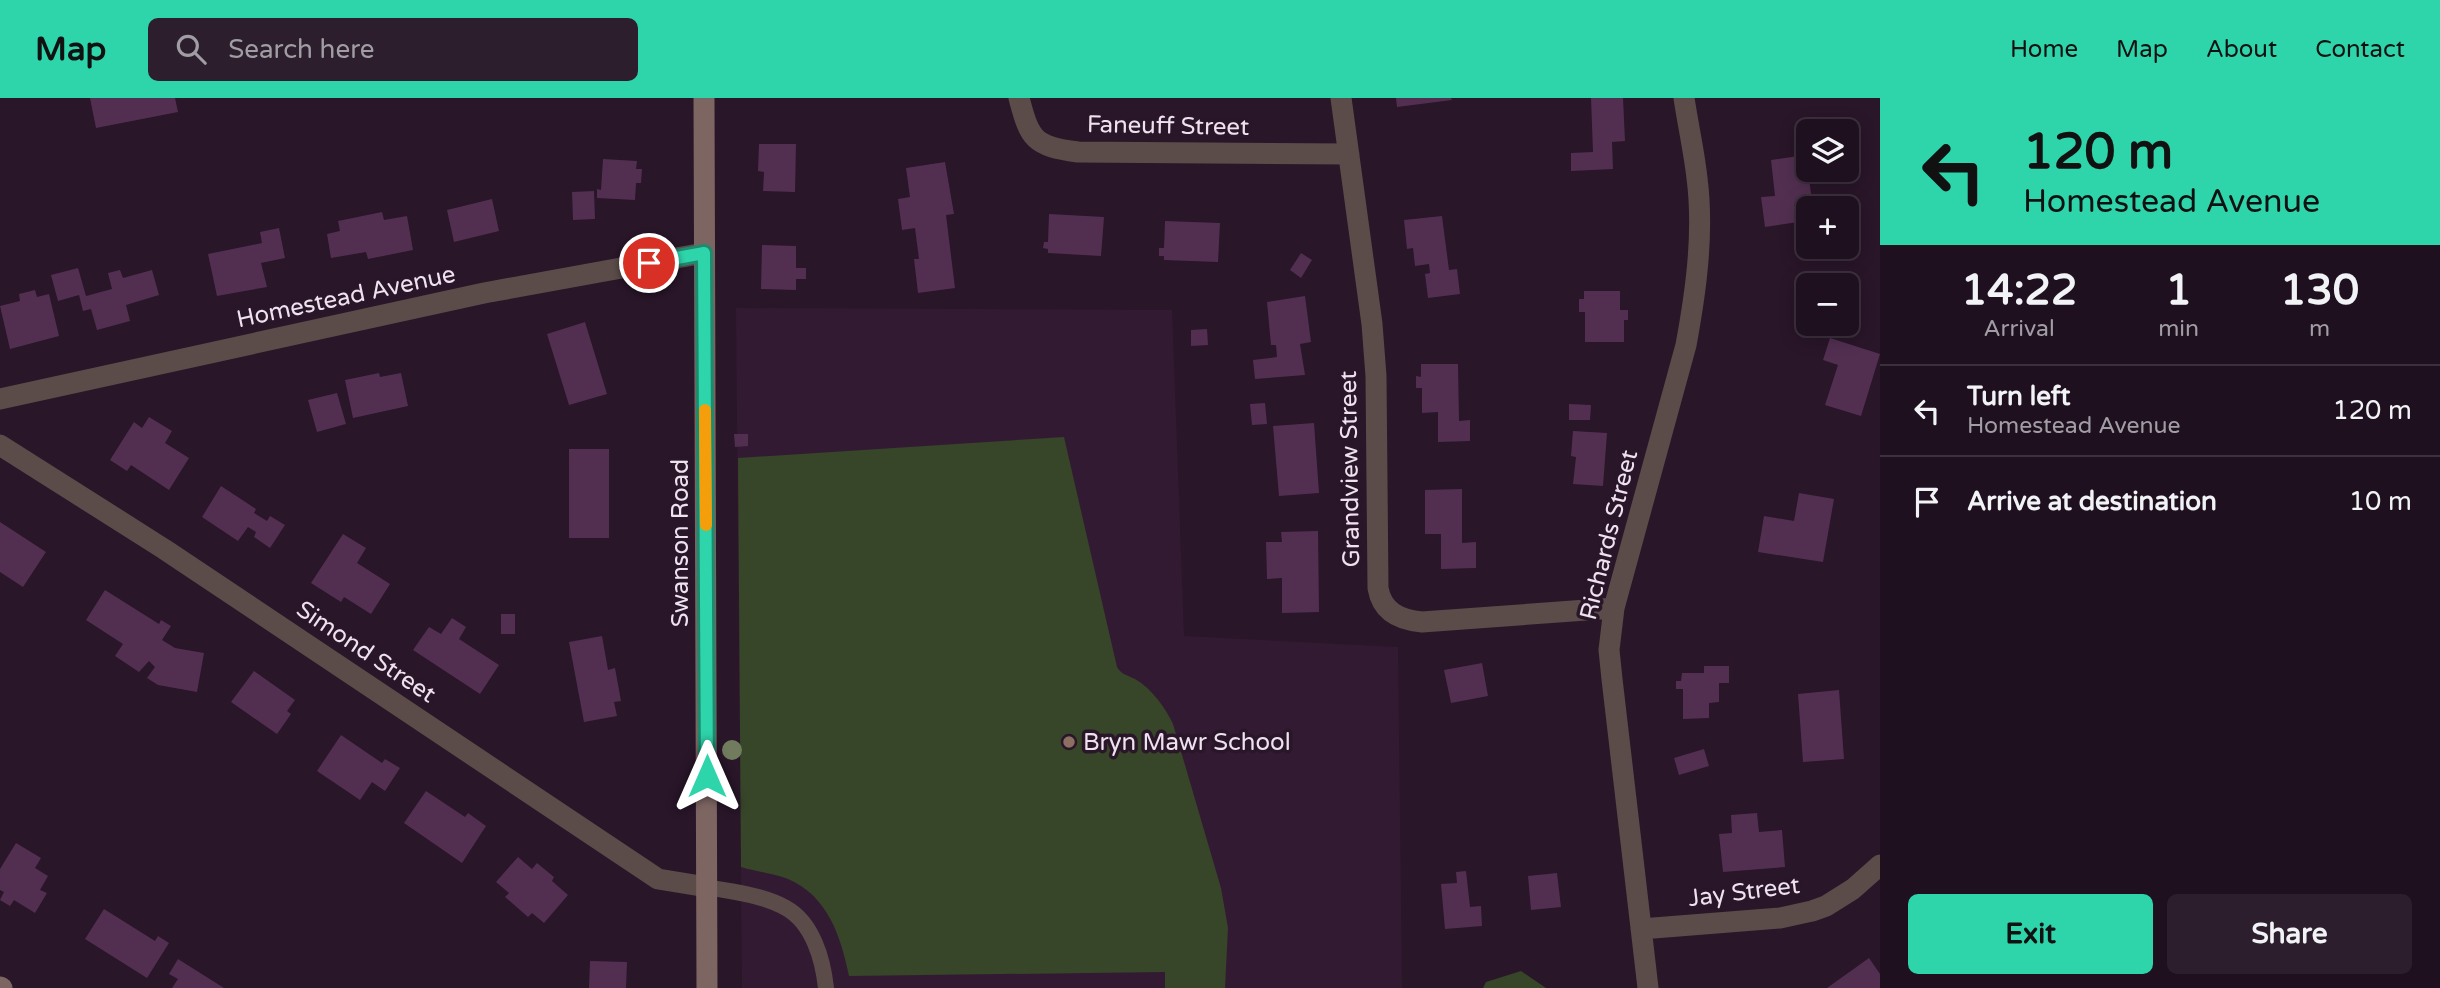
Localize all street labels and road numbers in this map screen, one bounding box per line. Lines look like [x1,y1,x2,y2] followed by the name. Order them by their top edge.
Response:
[1087,110,1249,142] street label: Faneuff Street
[234,260,458,334] street label: Homestead Avenue
[1334,370,1366,568] street label: Grandview Street
[1574,447,1644,623] street label: Richards Street
[666,459,695,627] street label: Swanson Road
[291,595,441,709] street label: Simond Street
[1687,871,1801,913] street label: Jay Street

